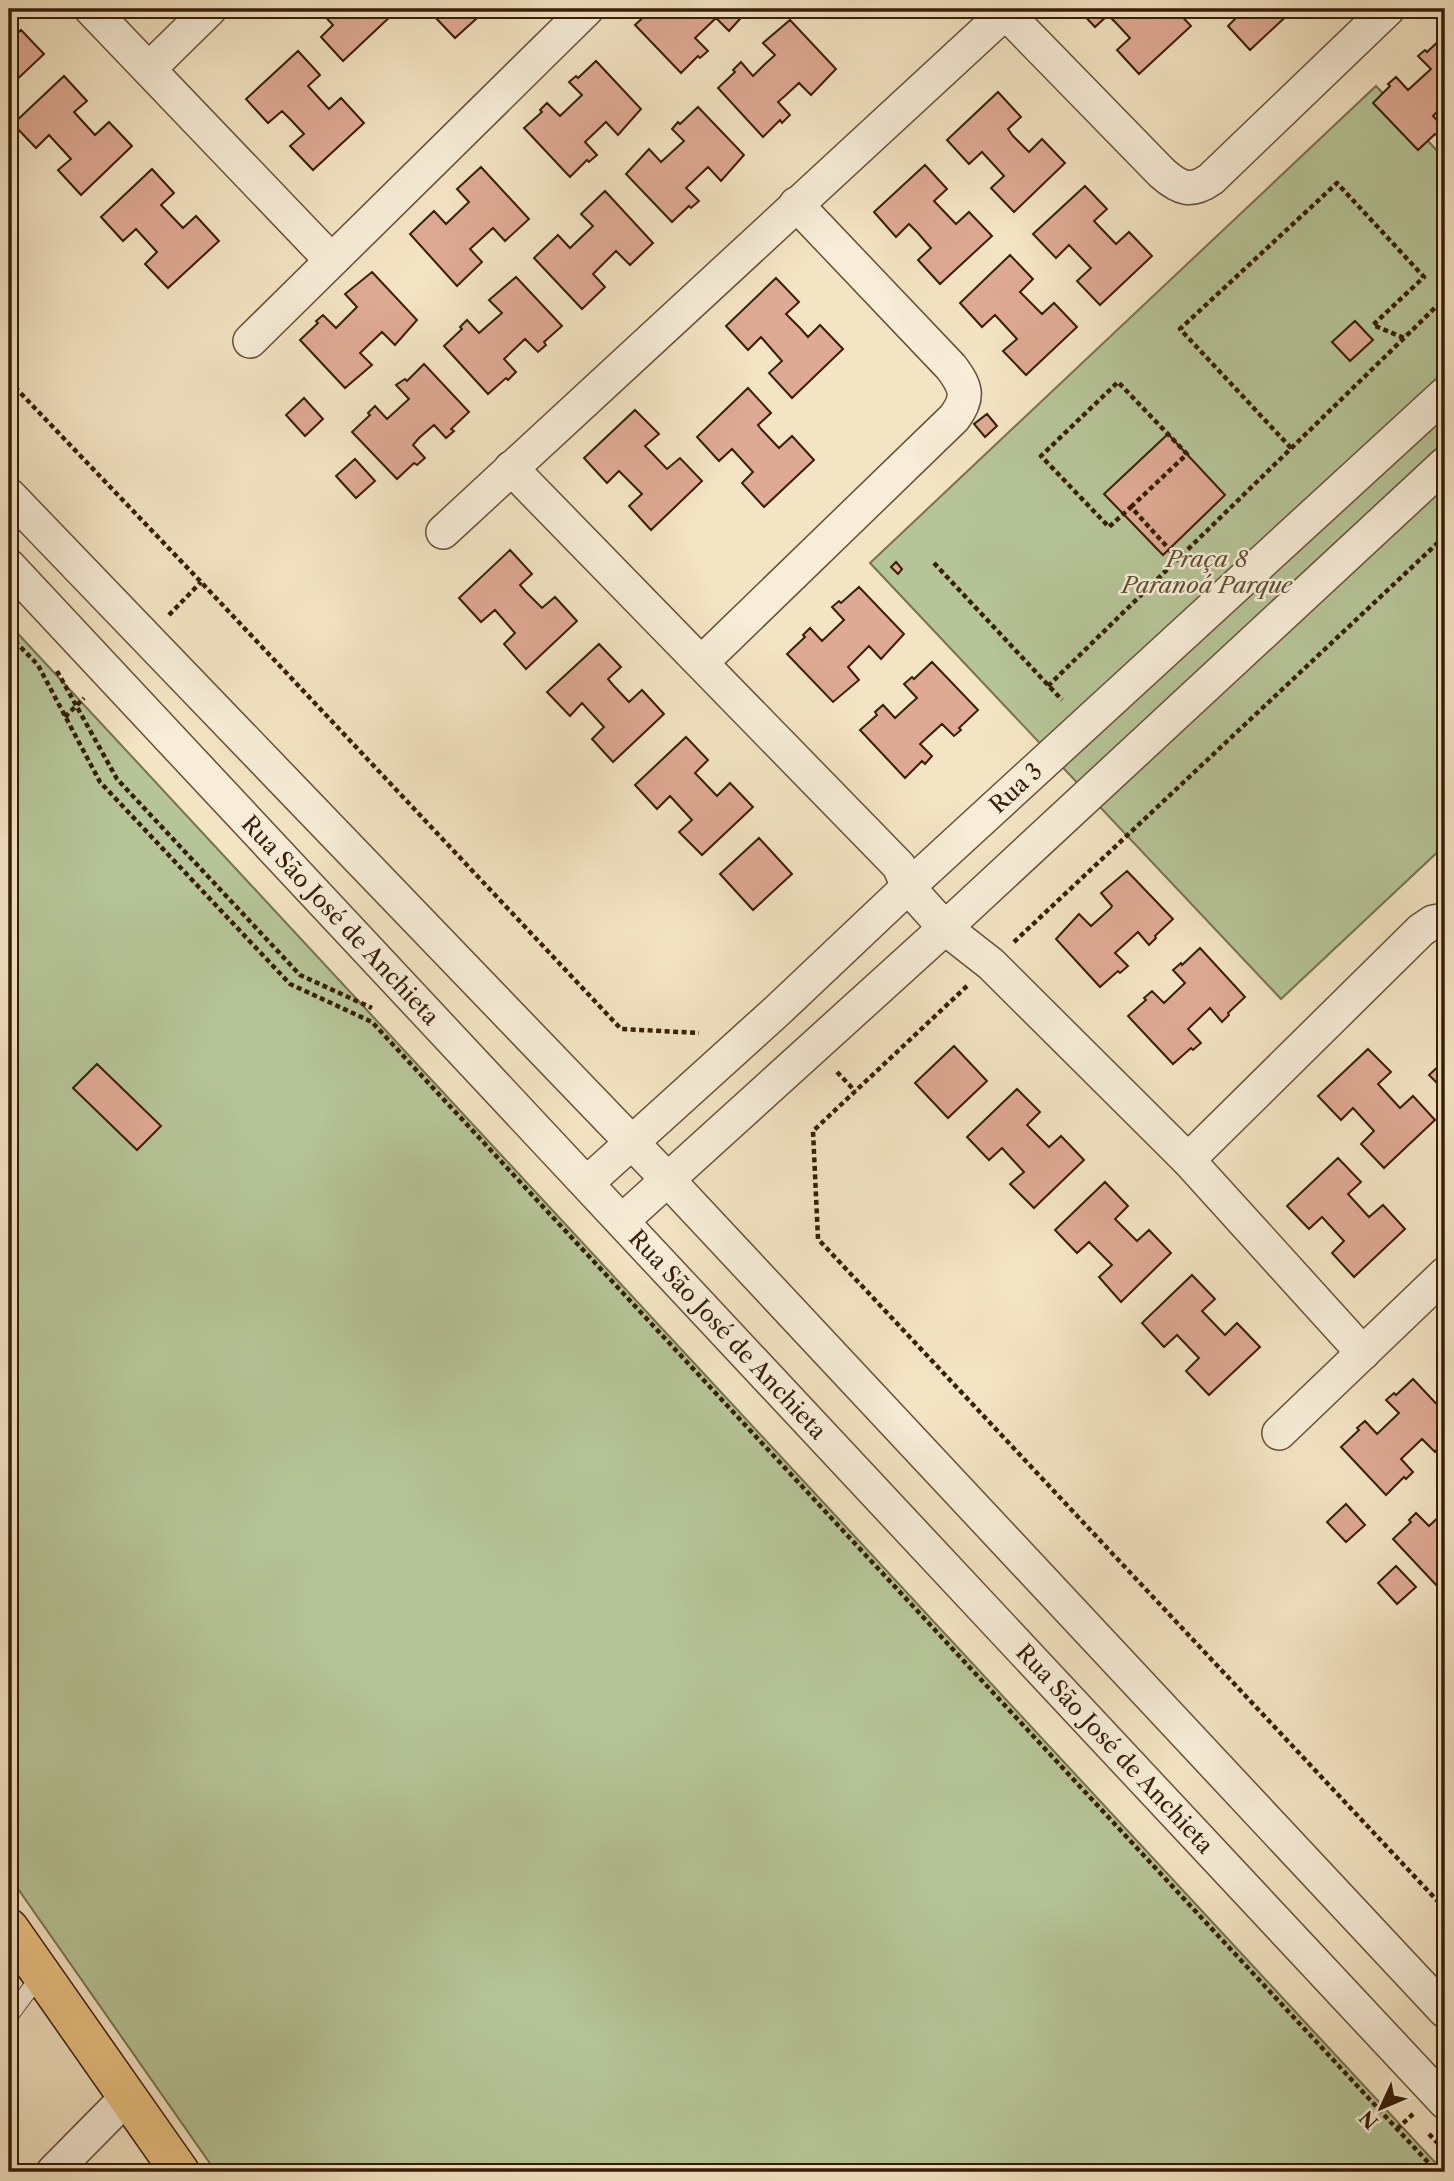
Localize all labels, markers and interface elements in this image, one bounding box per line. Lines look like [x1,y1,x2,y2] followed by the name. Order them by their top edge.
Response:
[1120,545,1293,599] park label: Praça 8 Paranoá Parque
[984,757,1048,819] street label: Rua 3
[236,810,445,1031] street label: Rua São José de Anchieta
[623,1224,833,1446] street label: Rua São José de Anchieta
[1010,1638,1220,1860] street label: Rua São José de Anchieta
[1346,2072,1416,2142] north arrow
[1355,2106,1383,2133] text: N

